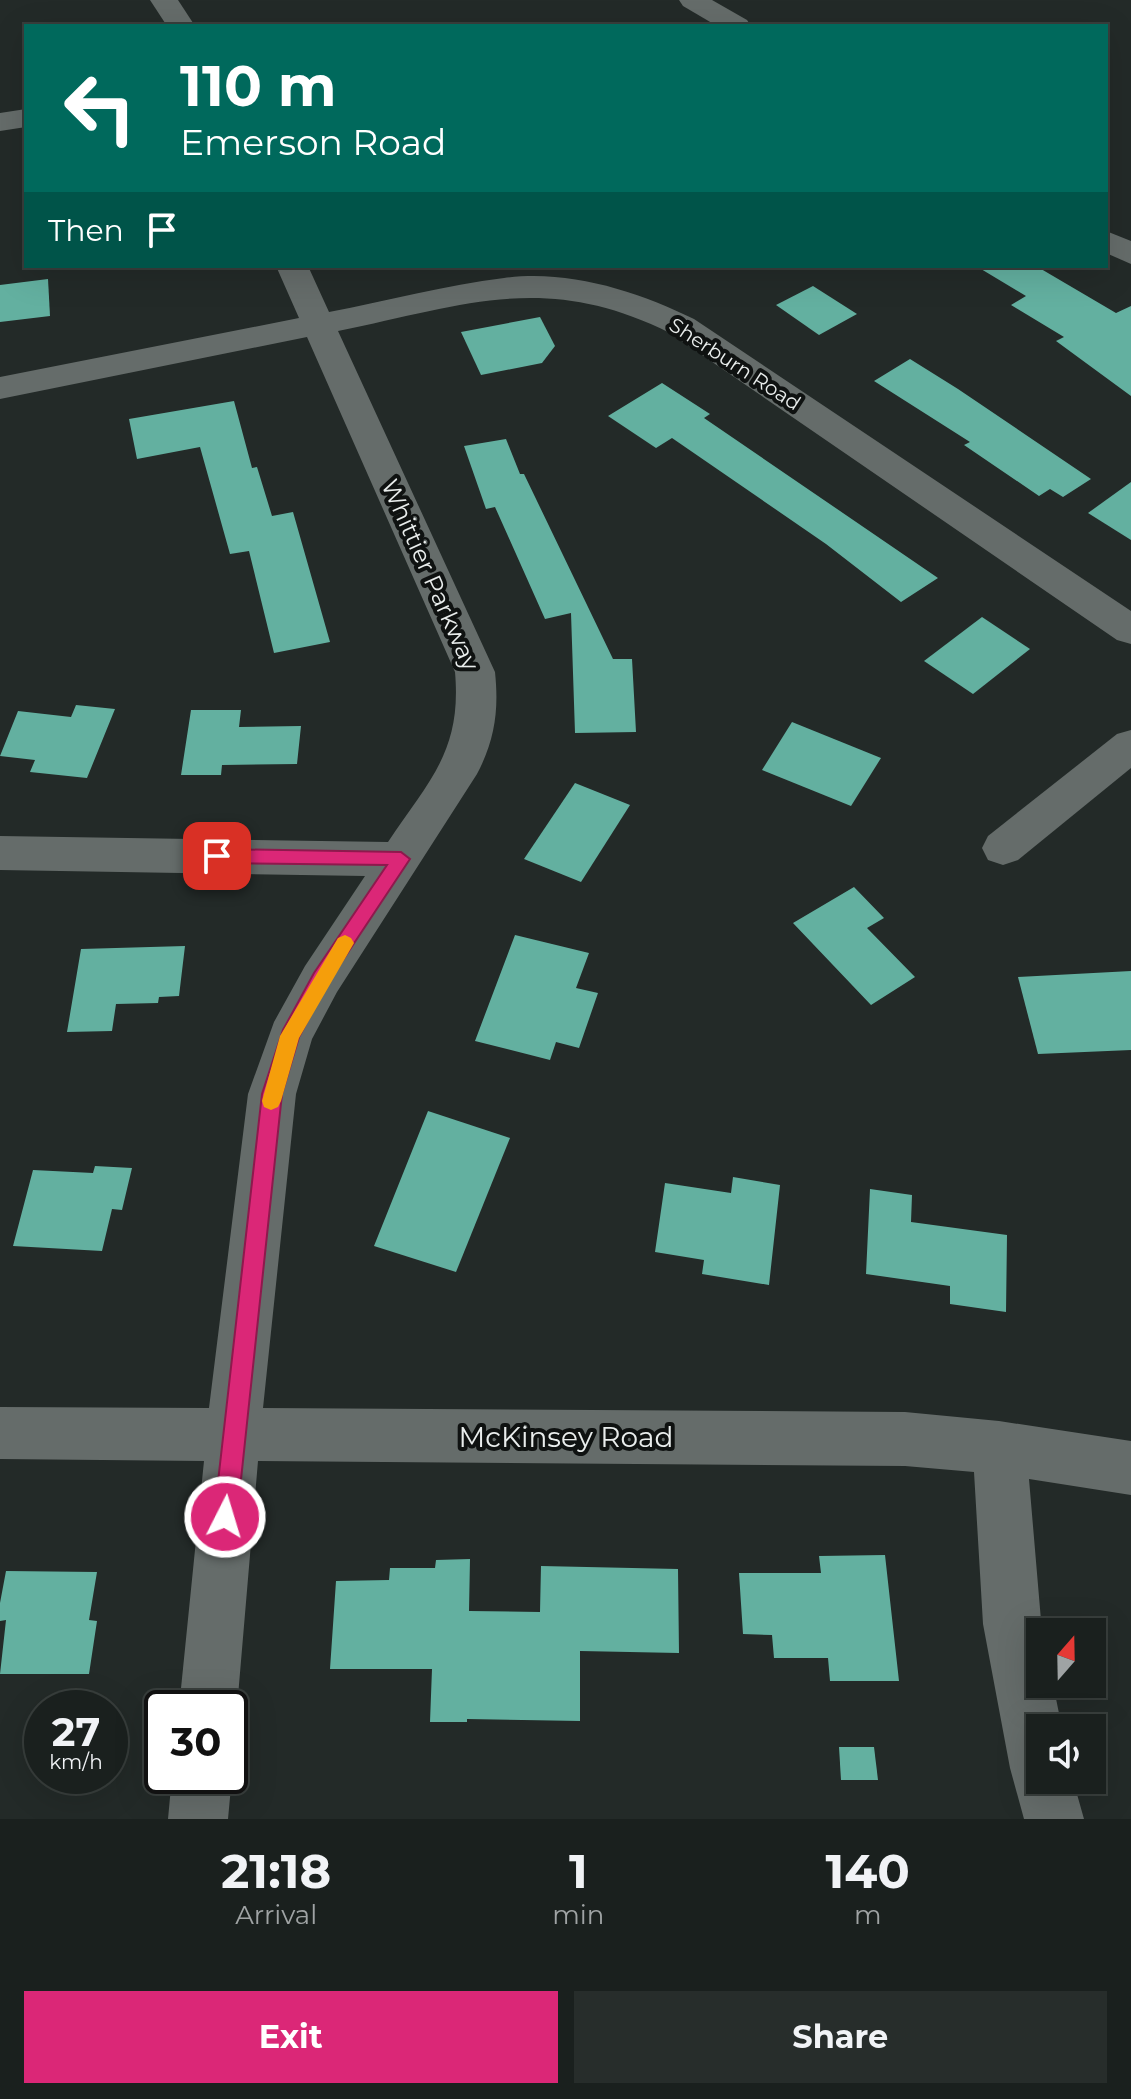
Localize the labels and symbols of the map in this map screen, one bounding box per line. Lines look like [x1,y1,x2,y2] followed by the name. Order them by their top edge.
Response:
[665,313,805,415] street label: Sherburn Road
[375,475,486,675] street label: Whittier Parkway
[183,822,251,890] pin
[459,1420,674,1454] street label: McKinsey Road
[183,1475,267,1559] position arrow
[1026,1618,1106,1698] north arrow
[144,1690,248,1794] speed limit sign: 30

